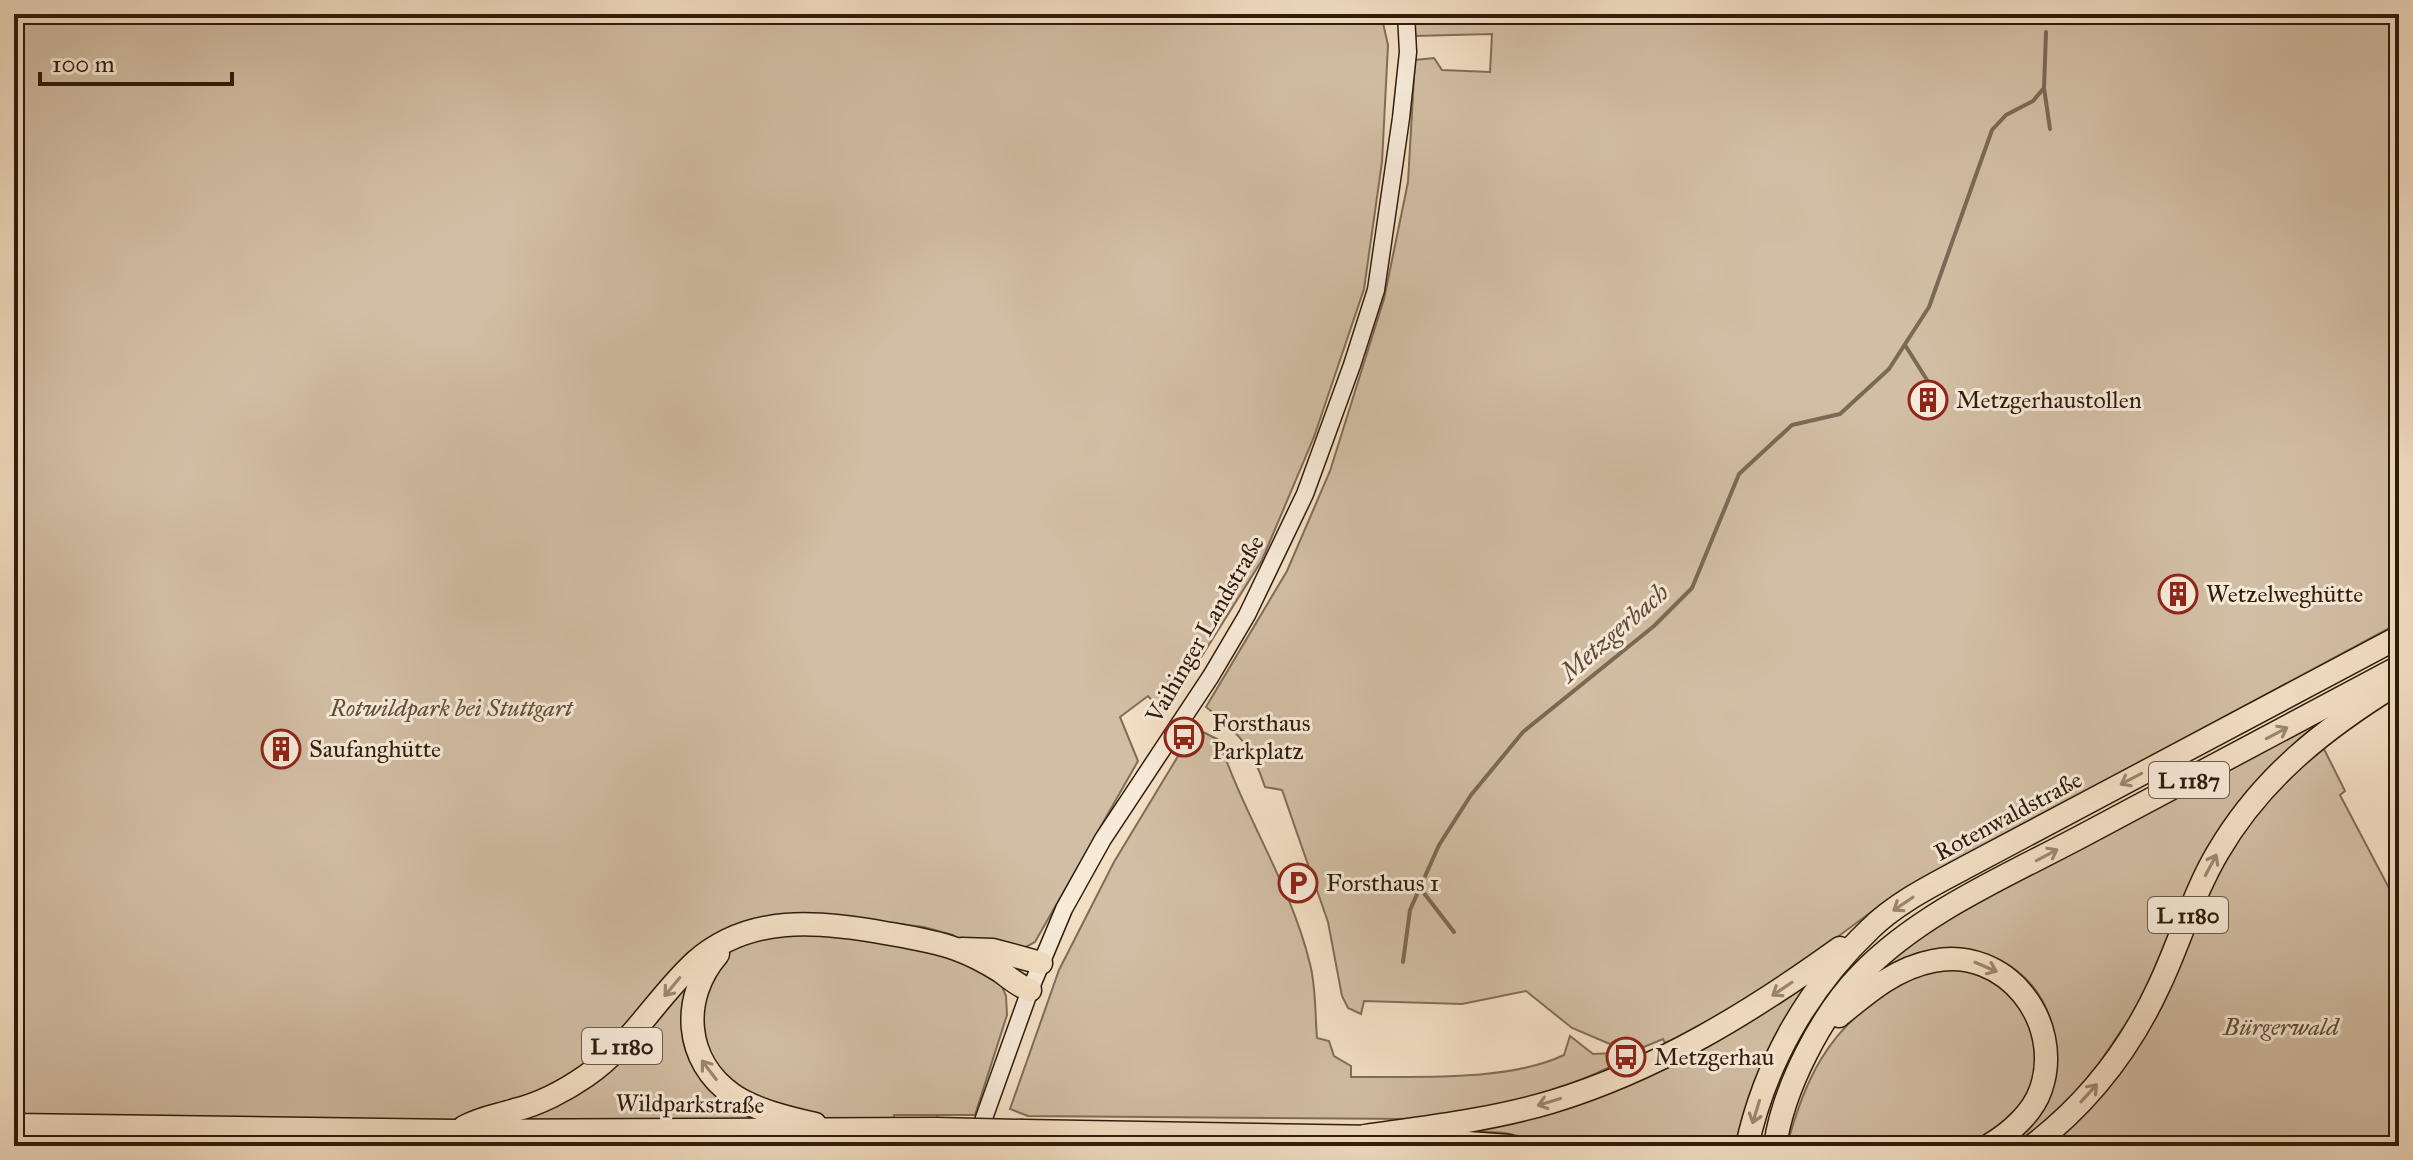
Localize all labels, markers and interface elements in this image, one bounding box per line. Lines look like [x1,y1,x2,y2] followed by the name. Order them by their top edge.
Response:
[40,36,232,86] scale bar
[52,49,115,79] text: 100 m
[1907,379,1949,421] building icon: Metzgerhaustollen
[1956,385,2142,415] place label: Metzgerhaustollen
[1139,530,1271,729] street label: Vaihinger Landstraße
[2157,573,2199,615] building icon: Wetzelweghütte
[1551,576,1675,690] water label: Metzgerbach
[2206,579,2363,609] place label: Wetzelweghütte
[329,693,574,723] park label: Rotwildpark bei Stuttgart
[1212,708,1311,766] place label: Forsthaus Parkplatz
[1163,716,1205,758] bus stop icon: Forsthaus Parkplatz
[2265,724,2288,740] one-way arrow
[260,728,302,770] building icon: Saufanghütte
[309,734,441,764] place label: Saufanghütte
[2149,762,2229,798] road number: L 1187
[1929,764,2087,868] street label: Rotenwaldstraße
[2120,772,2144,788] one-way arrow
[2035,846,2059,862] one-way arrow
[2203,854,2219,878] one-way arrow
[1277,862,1319,904] parking icon: Forsthaus 1
[1326,868,1439,898] place label: Forsthaus 1
[1893,896,1915,912] one-way arrow
[2148,897,2228,933] road number: L 1180
[1974,961,1998,976] one-way arrow
[663,976,681,996] one-way arrow
[1772,980,1794,997] one-way arrow
[2222,1012,2340,1042] park label: Bürgerwald
[582,1028,662,1064] road number: L 1180
[1605,1036,1647,1078] bus stop icon: Metzgerhau
[1654,1042,1775,1072] place label: Metzgerhau
[700,1060,717,1081] one-way arrow
[2079,1084,2097,1104] one-way arrow
[615,1088,765,1120] street label: Wildparkstraße
[1537,1095,1563,1110] one-way arrow
[1748,1099,1762,1124] one-way arrow

